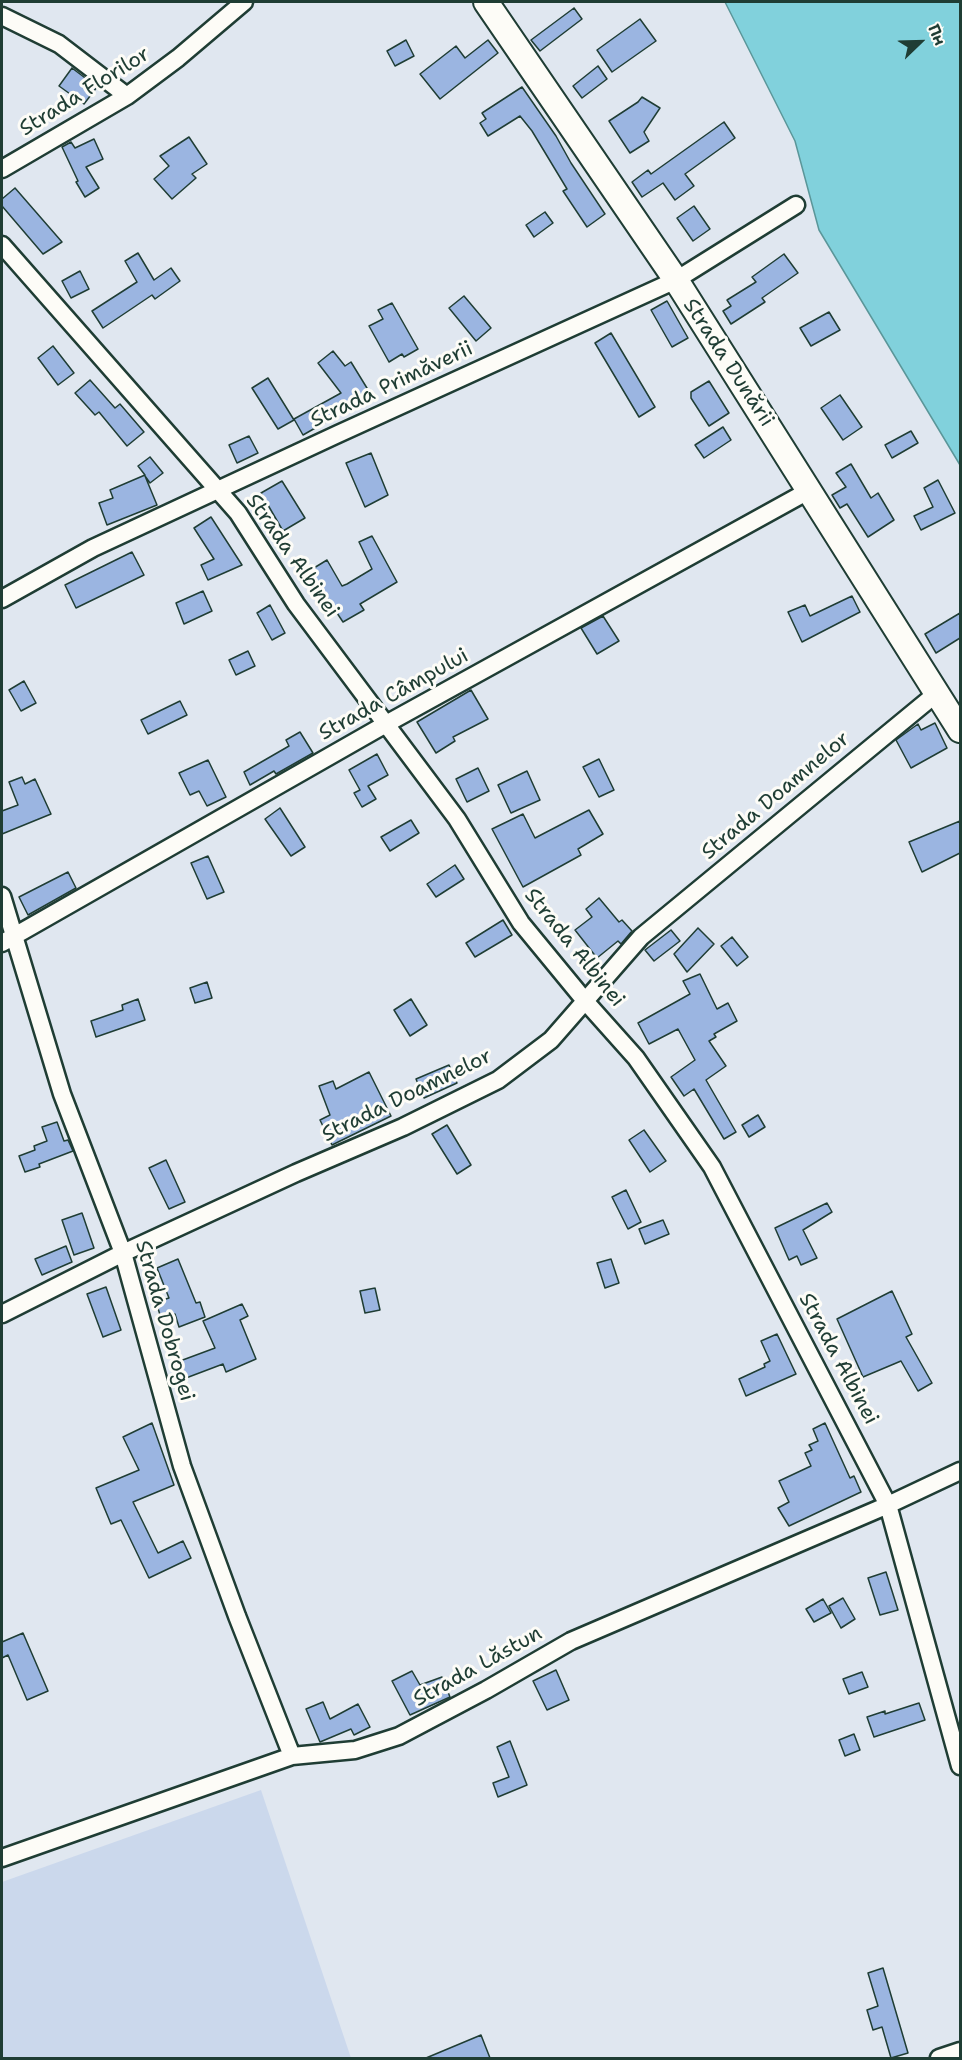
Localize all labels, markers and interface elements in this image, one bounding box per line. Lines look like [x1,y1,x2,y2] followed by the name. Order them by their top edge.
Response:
[890,12,950,72] north arrow
[923,21,951,49] text: Пн
[15,42,155,142] street label: Strada Florilor
[677,294,779,432] street label: Strada Dunării
[307,336,477,434] street label: Strada Primăverii
[240,489,344,623] street label: Strada Albinei
[315,643,473,747] street label: Strada Câmpului
[697,727,855,865] street label: Strada Doamnelor
[519,884,629,1012] street label: Strada Albinei
[318,1044,496,1148] street label: Strada Doamnelor
[129,1238,199,1404] street label: Strada Dobrogei
[793,1289,883,1429] street label: Strada Albinei
[409,1621,547,1713] street label: Strada Lăstun

